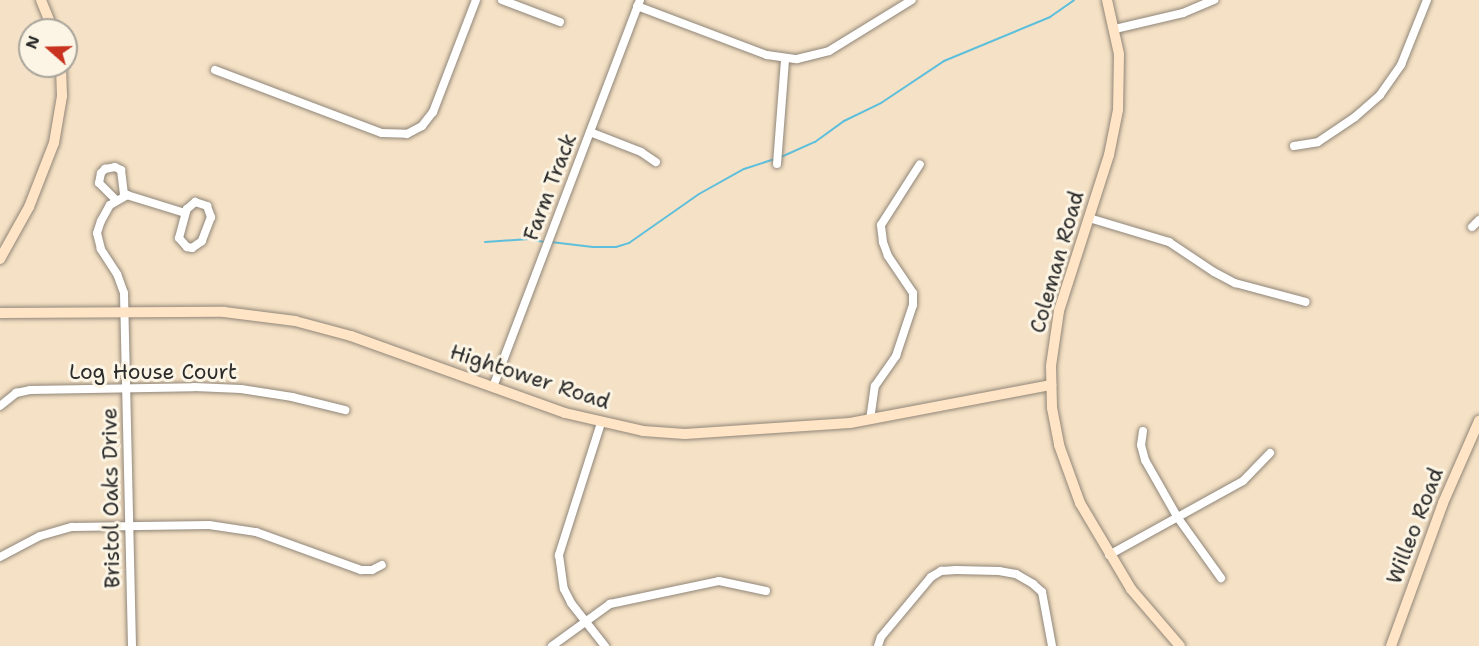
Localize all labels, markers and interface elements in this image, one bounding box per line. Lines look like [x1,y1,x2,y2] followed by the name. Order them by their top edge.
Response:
[18,18,78,78] north arrow
[20,33,45,52] text: N
[518,130,582,244] street label: Farm Track
[1025,188,1089,336] street label: Coleman Road
[447,339,613,415] street label: Hightower Road
[69,359,237,385] street label: Log House Court
[97,407,125,589] street label: Bristol Oaks Drive
[1381,464,1449,588] street label: Willeo Road

